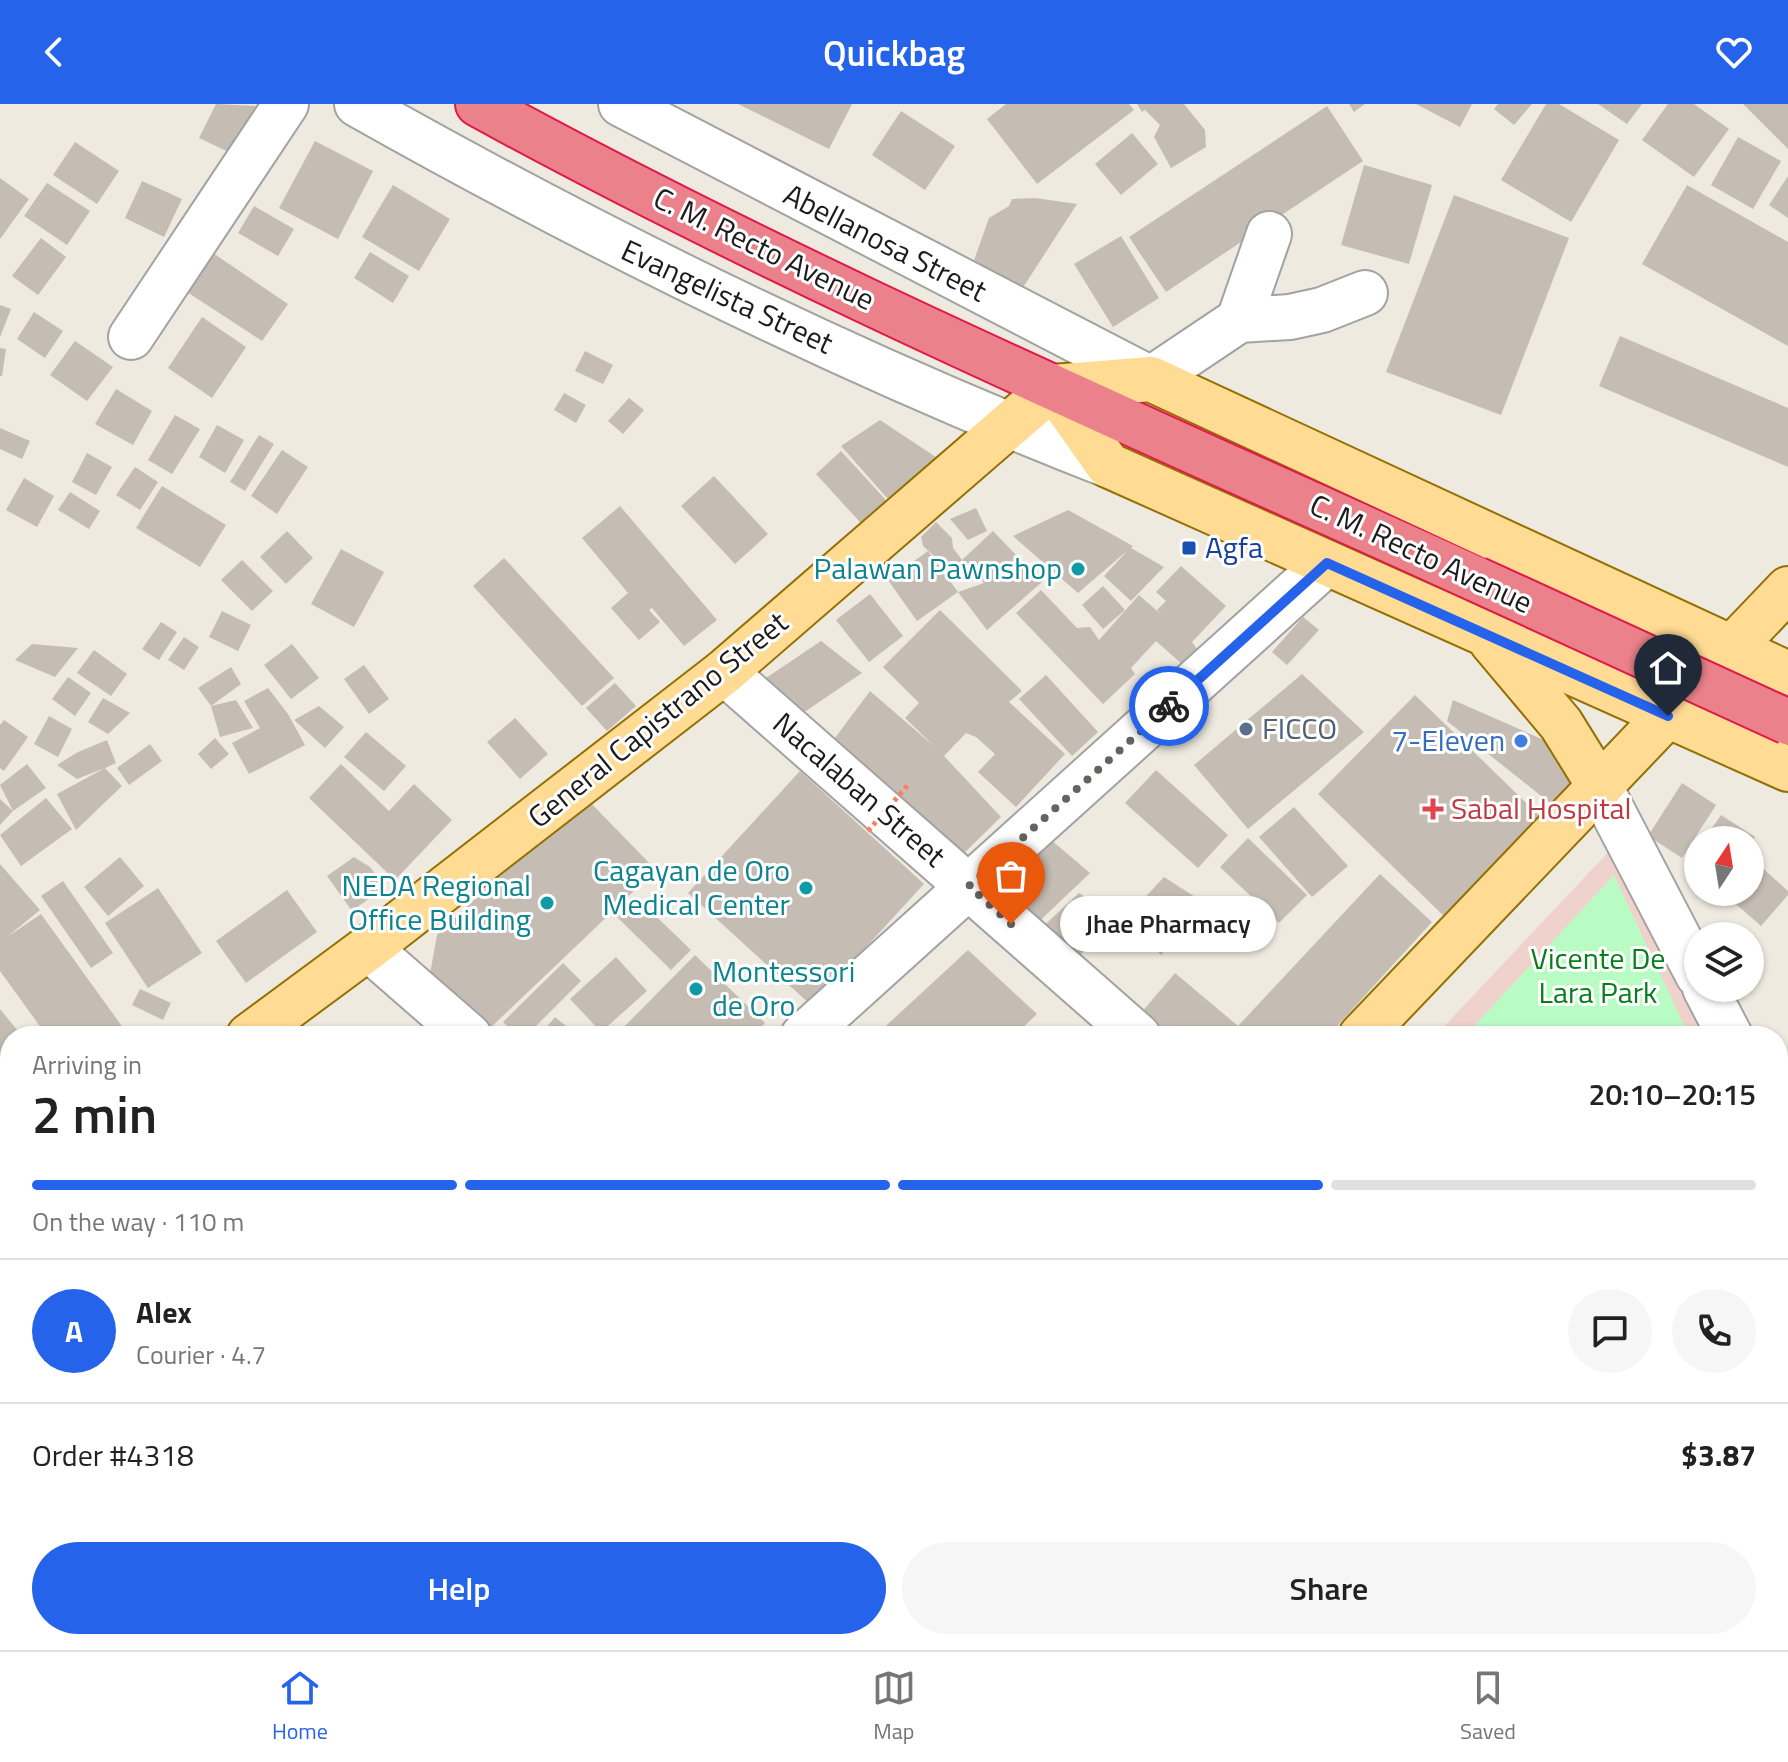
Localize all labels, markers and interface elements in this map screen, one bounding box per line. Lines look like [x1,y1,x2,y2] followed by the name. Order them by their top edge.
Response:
[823,25,965,80] text: Quickbag
[32,30,76,74] icon: back
[1712,30,1756,74] icon: heart
[776,171,995,313] street label: Abellanosa Street
[646,175,883,322] street label: C. M. Recto Avenue
[614,227,841,366] street label: Evangelista Street
[1303,481,1540,625] street label: C. M. Recto Avenue
[1205,524,1263,570] place label: Agfa
[1180,539,1198,557] marker: Agfa
[814,545,1062,591] place label: Palawan Pawnshop
[1069,560,1087,578] marker: Palawan Pawnshop
[517,599,798,839] street label: General Capistrano Street
[1634,634,1702,716] pin
[1646,646,1690,690] icon: home
[1129,666,1209,746] courier
[1147,684,1191,728] icon: bike
[763,701,957,878] street label: Nacalaban Street
[1262,705,1337,751] place label: FICCO
[1391,717,1505,763] place label: 7-Eleven
[1237,720,1255,738] marker: FICCO
[1512,732,1530,750] marker: 7-Eleven
[1451,785,1631,831] place label: Sabal Hospital
[1422,798,1444,820] marker: Sabal Hospital
[1684,826,1764,906] north arrow
[1684,826,1764,1002] map controls
[977,842,1045,924] pin
[593,847,790,927] place label: Cagayan de Oro Medical Center
[989,854,1033,898] icon: bag
[341,862,531,942] place label: NEDA Regional Office Building
[797,879,815,897] marker: Cagayan de Oro Medical Center
[538,894,556,912] marker: NEDA Regional Office Building
[1059,896,1275,952] callout: Jhae Pharmacy
[1085,904,1251,943] text: Jhae Pharmacy
[1684,922,1764,1002] button: layers
[1531,935,1665,1015] park label: Vicente De Lara Park
[712,948,855,1028] place label: Montessori de Oro
[687,980,705,998] marker: Montessori de Oro
[32,1045,142,1084] text: Arriving in
[1589,1071,1756,1117] text: 20:10–20:15
[32,1074,157,1153] text: 2 min
[32,1202,244,1241] text: On the way · 110 m
[136,1289,192,1335] text: Alex
[1568,1289,1652,1373] button: chat
[1672,1289,1756,1373] button: phone
[65,1308,83,1354] text: A
[136,1335,266,1374] text: Courier · 4.7
[32,1432,194,1478] text: Order #4318
[1681,1432,1756,1478] text: $3.87
[32,1542,886,1634] button: Help
[902,1542,1756,1634] button: Share
[272,1666,328,1748] tab: Home
[872,1666,916,1748] tab: Map
[1460,1666,1516,1748] tab: Saved

